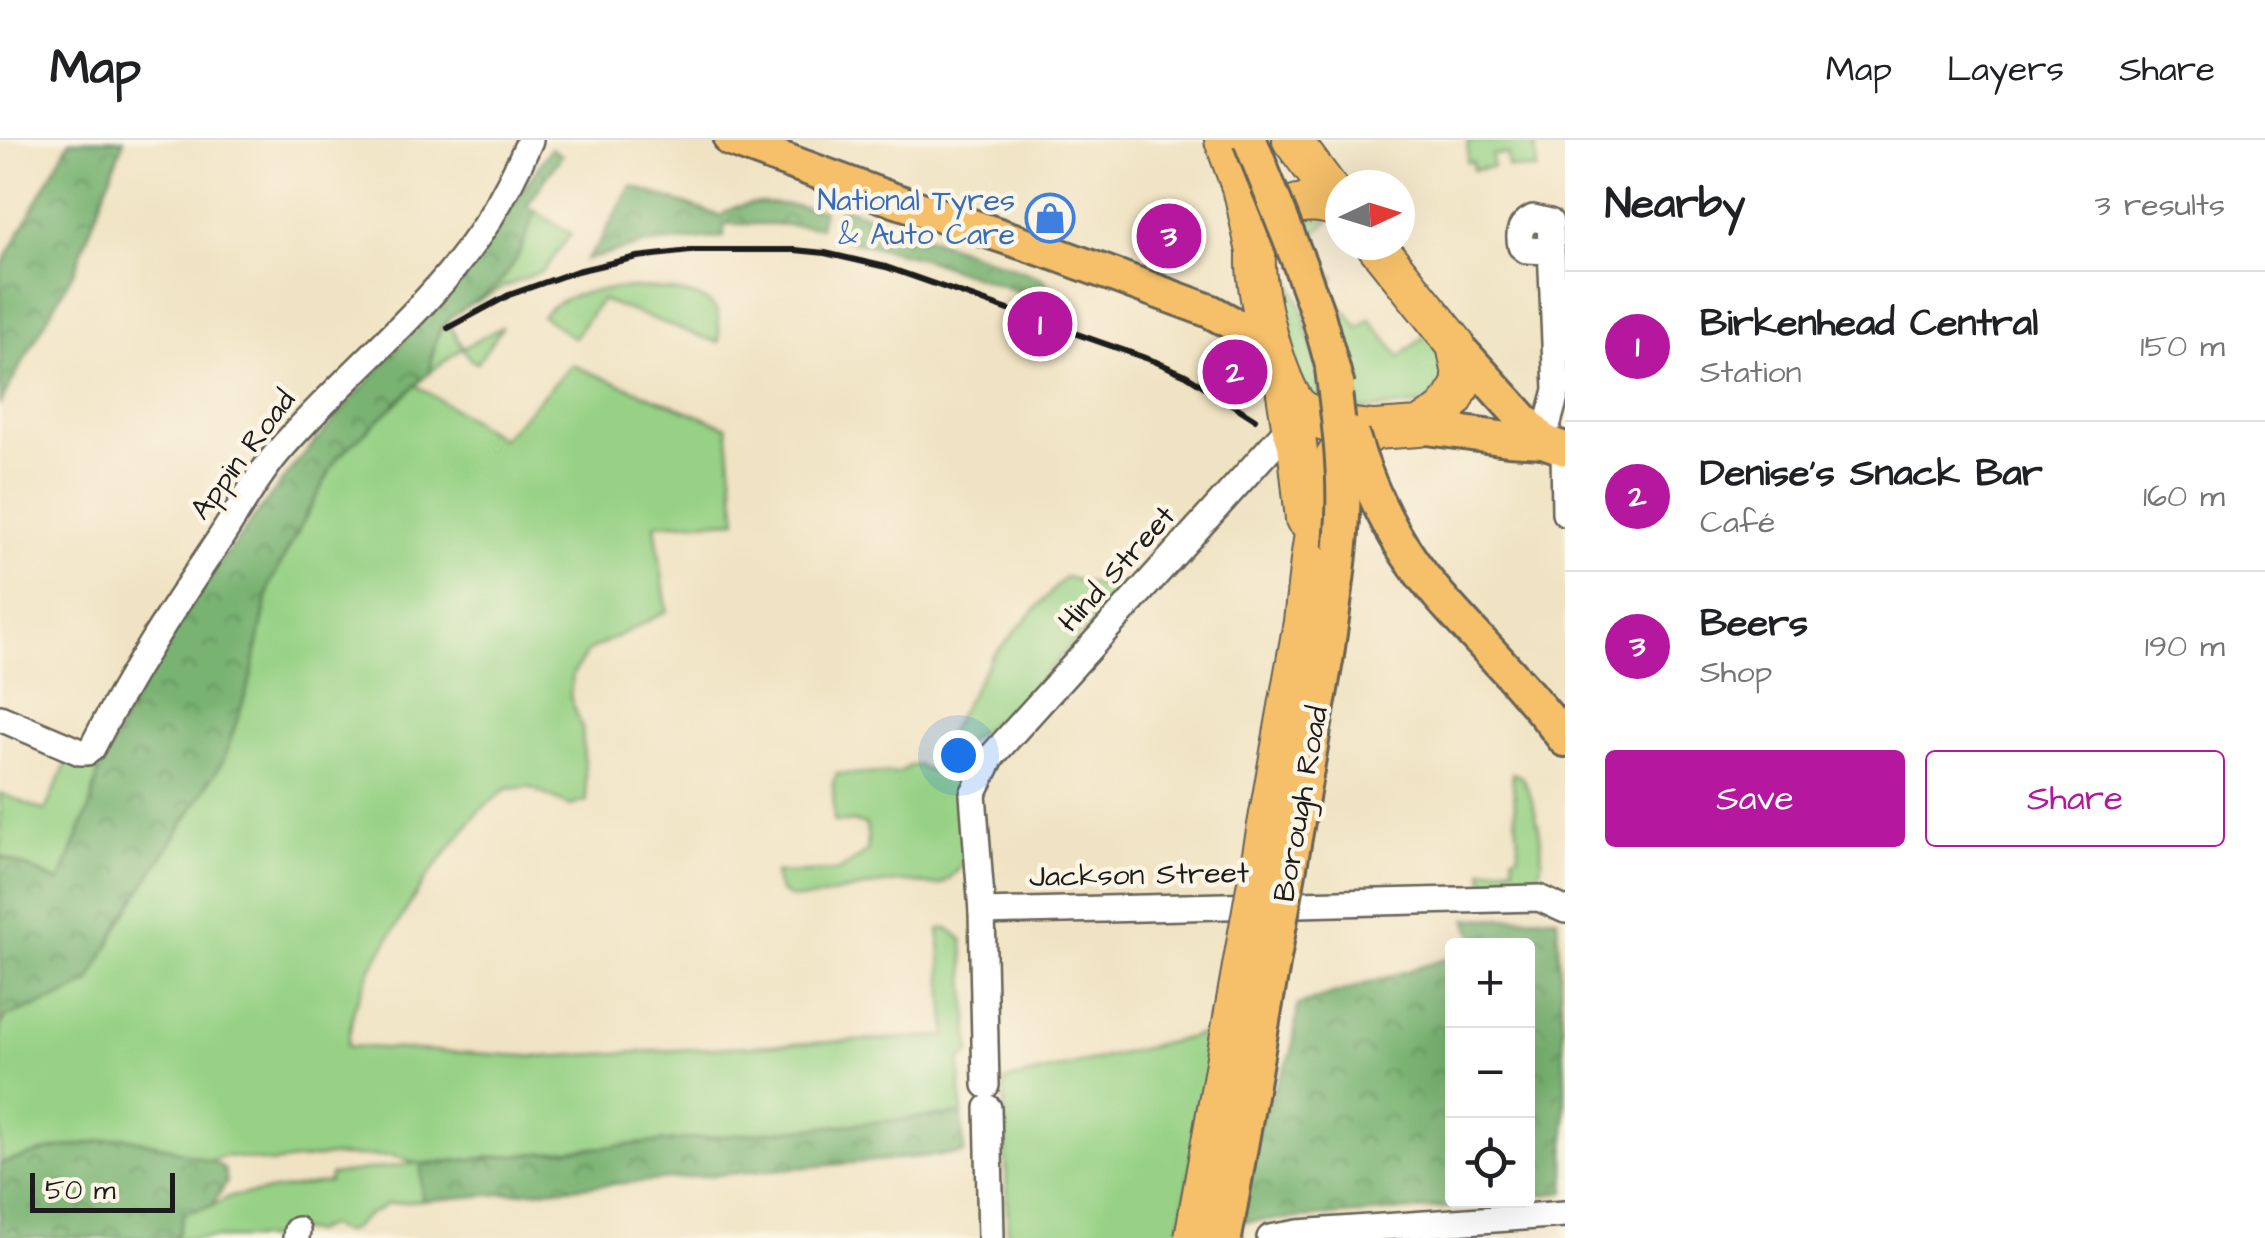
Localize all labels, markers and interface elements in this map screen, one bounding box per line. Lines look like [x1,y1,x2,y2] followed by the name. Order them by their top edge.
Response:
[50,36,141,102] text: Map
[1826,45,1892,94] text: Map
[1947,45,2064,94] text: Layers
[2119,45,2215,94] text: Share
[1325,170,1415,260] north arrow
[1605,176,1745,234] text: Nearby
[817,180,1015,256] place label: National Tyres & Auto Care
[2095,183,2225,228] text: 3 results
[1024,192,1076,244] shop icon: National Tyres & Auto Care
[1136,198,1202,274] pin: 3
[1008,286,1072,362] pin: 1
[1700,298,2038,350] text: Birkenhead Central
[1635,324,1640,369] text: 1
[2140,324,2225,369] text: 150 m
[1202,334,1268,410] pin: 2
[1700,350,1802,395] text: Station
[180,381,306,529] street label: Appin Road
[1700,448,2043,500] text: Denise's Snack Bar
[1628,474,1647,519] text: 2
[2143,474,2225,519] text: 160 m
[1049,496,1185,642] street label: Hind Street
[1700,500,1775,545] text: Café
[1700,598,1808,650] text: Beers
[1629,624,1646,669] text: 3
[2145,624,2225,669] text: 190 m
[1700,650,1772,695] text: Shop
[1263,703,1340,905] street label: Borough Road
[933,730,984,781] your location
[1605,750,1905,847] button: Save
[1925,750,2225,847] button: Share
[1029,852,1249,898] street label: Jackson Street
[1445,938,1535,1208] map controls
[1445,938,1535,1028] button: +
[1445,1028,1535,1118] button: −
[1445,1118,1535,1208] button: locate
[30,1168,175,1212] scale bar
[45,1171,116,1210] text: 50 m

